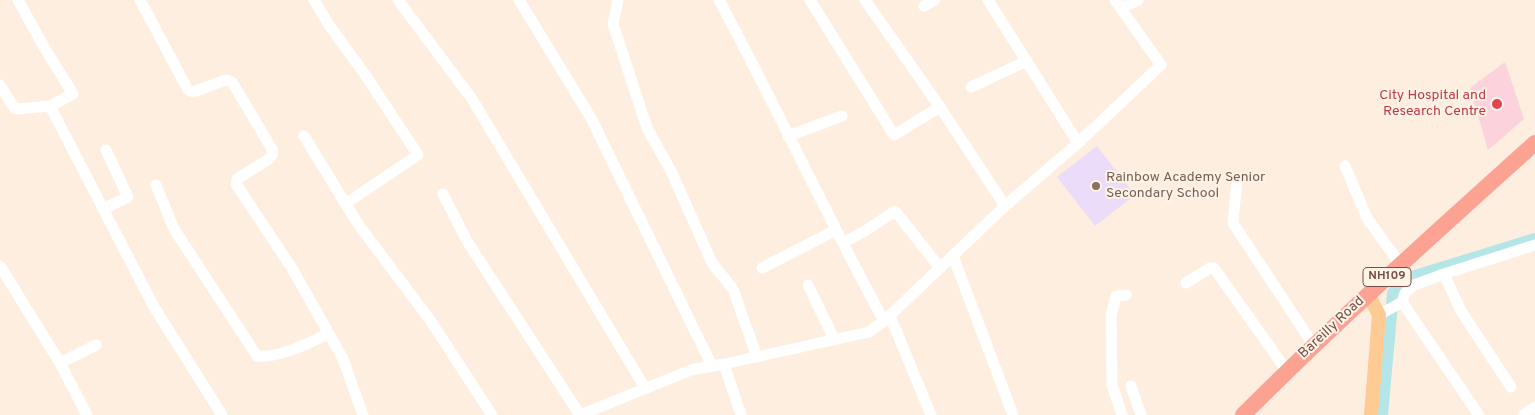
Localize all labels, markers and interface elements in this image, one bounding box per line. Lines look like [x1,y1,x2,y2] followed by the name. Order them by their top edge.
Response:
[1379,88,1486,120] place label: City Hospital and Research Centre
[1490,97,1504,111] marker: City Hospital and Research Centre
[1106,170,1265,202] place label: Rainbow Academy Senior Secondary School
[1090,180,1102,192] marker: Rainbow Academy Senior Secondary School
[1363,268,1411,286] road number: NH109
[1296,293,1368,363] street label: Bareilly Road

